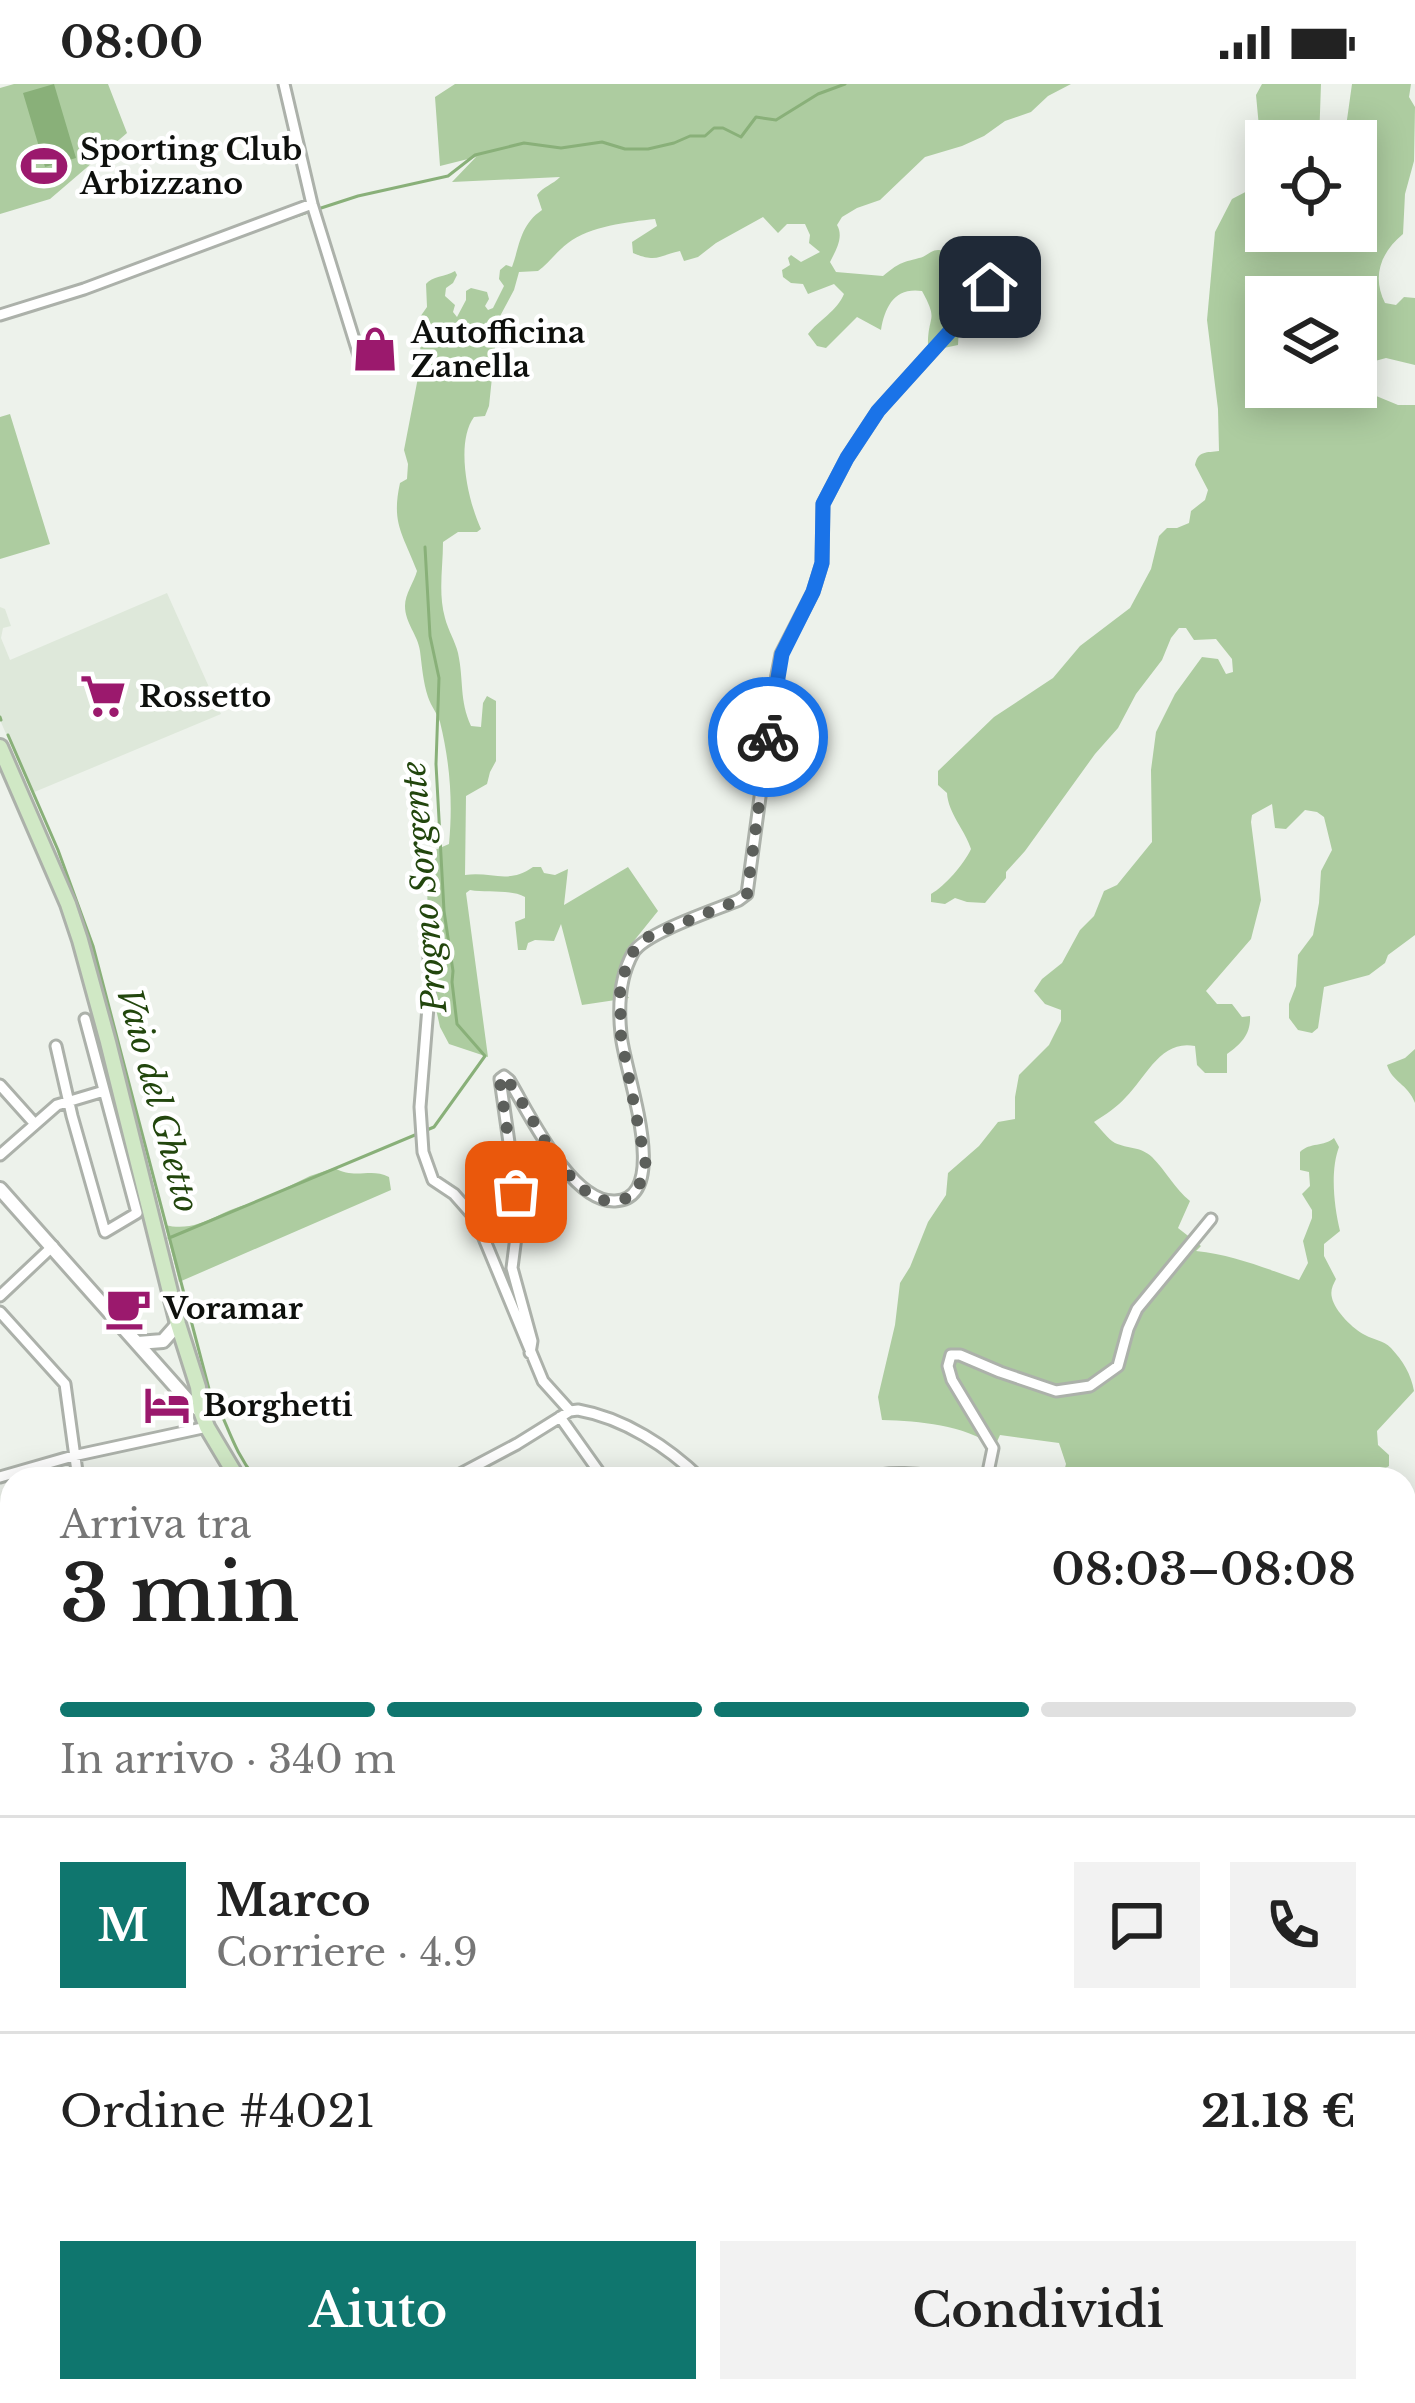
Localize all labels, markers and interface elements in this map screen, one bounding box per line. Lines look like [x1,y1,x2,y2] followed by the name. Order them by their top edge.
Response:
[60,14,203,70] text: 08:00
[1245,120,1377,408] map controls
[1245,120,1377,252] button: locate
[79,131,302,202] place label: Sporting Club Arbizzano
[19,141,69,191] sports icon: Sporting Club Arbizzano
[939,236,1041,338] pin
[957,254,1023,320] icon: home
[1245,276,1377,408] button: layers
[410,314,585,385] place label: Autofficina Zanella
[350,324,400,374] shop icon: Autofficina Zanella
[78,671,128,721] supermarket icon: Rossetto
[708,677,828,797] courier
[139,678,271,715] place label: Rossetto
[735,704,801,770] icon: bike
[393,760,456,1015] water label: Progno Sorgente
[108,983,208,1217] water label: Vaio del Ghetto
[465,1141,567,1243] pin
[483,1159,549,1225] icon: bag
[103,1283,153,1333] cafe icon: Voramar
[163,1290,303,1327] place label: Voramar
[142,1380,192,1430] hotel icon: Borghetti
[203,1387,353,1424] place label: Borghetti
[60,1500,251,1549] text: Arriva tra
[1051,1541,1356,1597] text: 08:03–08:08
[60,1545,299,1642] text: 3 min
[60,1735,396,1784] text: In arrivo · 340 m
[1074,1862,1200,1988] button: chat
[1230,1862,1356,1988] button: phone
[216,1872,371,1928] text: Marco
[97,1897,149,1953] text: M
[216,1928,478,1977] text: Corriere · 4.9
[60,2083,375,2139] text: Ordine #4021
[1201,2083,1356,2139] text: 21.18 €
[60,2241,696,2379] button: Aiuto
[720,2241,1356,2379] button: Condividi

